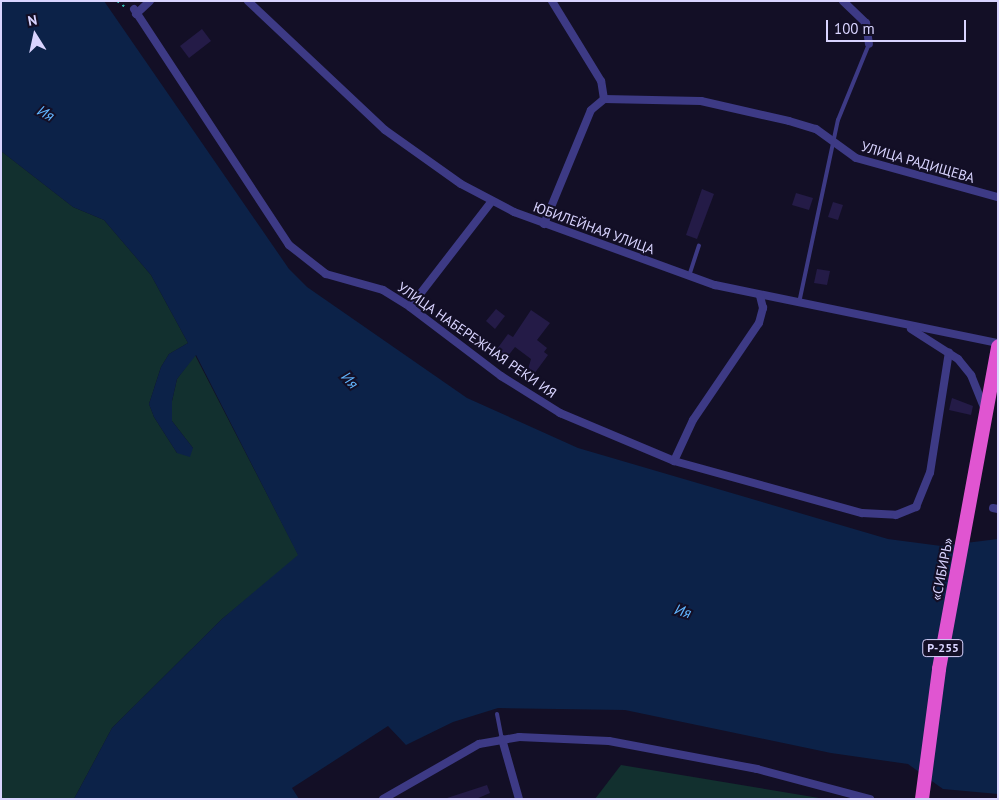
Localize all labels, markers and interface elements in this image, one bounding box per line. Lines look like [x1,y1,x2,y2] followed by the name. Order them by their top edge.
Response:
[10,10,60,60] north arrow
[829,10,969,42] scale bar
[26,11,38,30] text: N
[834,19,875,38] text: 100 m
[34,101,58,125] water label: Ия
[859,138,977,186] street label: УЛИЦА РАДИЩЕВА
[531,198,657,258] street label: ЮБИЛЕЙНАЯ УЛИЦА
[394,278,560,402] street label: УЛИЦА НАБЕРЕЖНАЯ РЕКИ ИЯ
[338,368,362,392] water label: Ия
[928,536,956,602] street label: «СИБИРЬ»
[672,600,694,622] water label: Ия
[922,638,964,658] road number: Р-255

